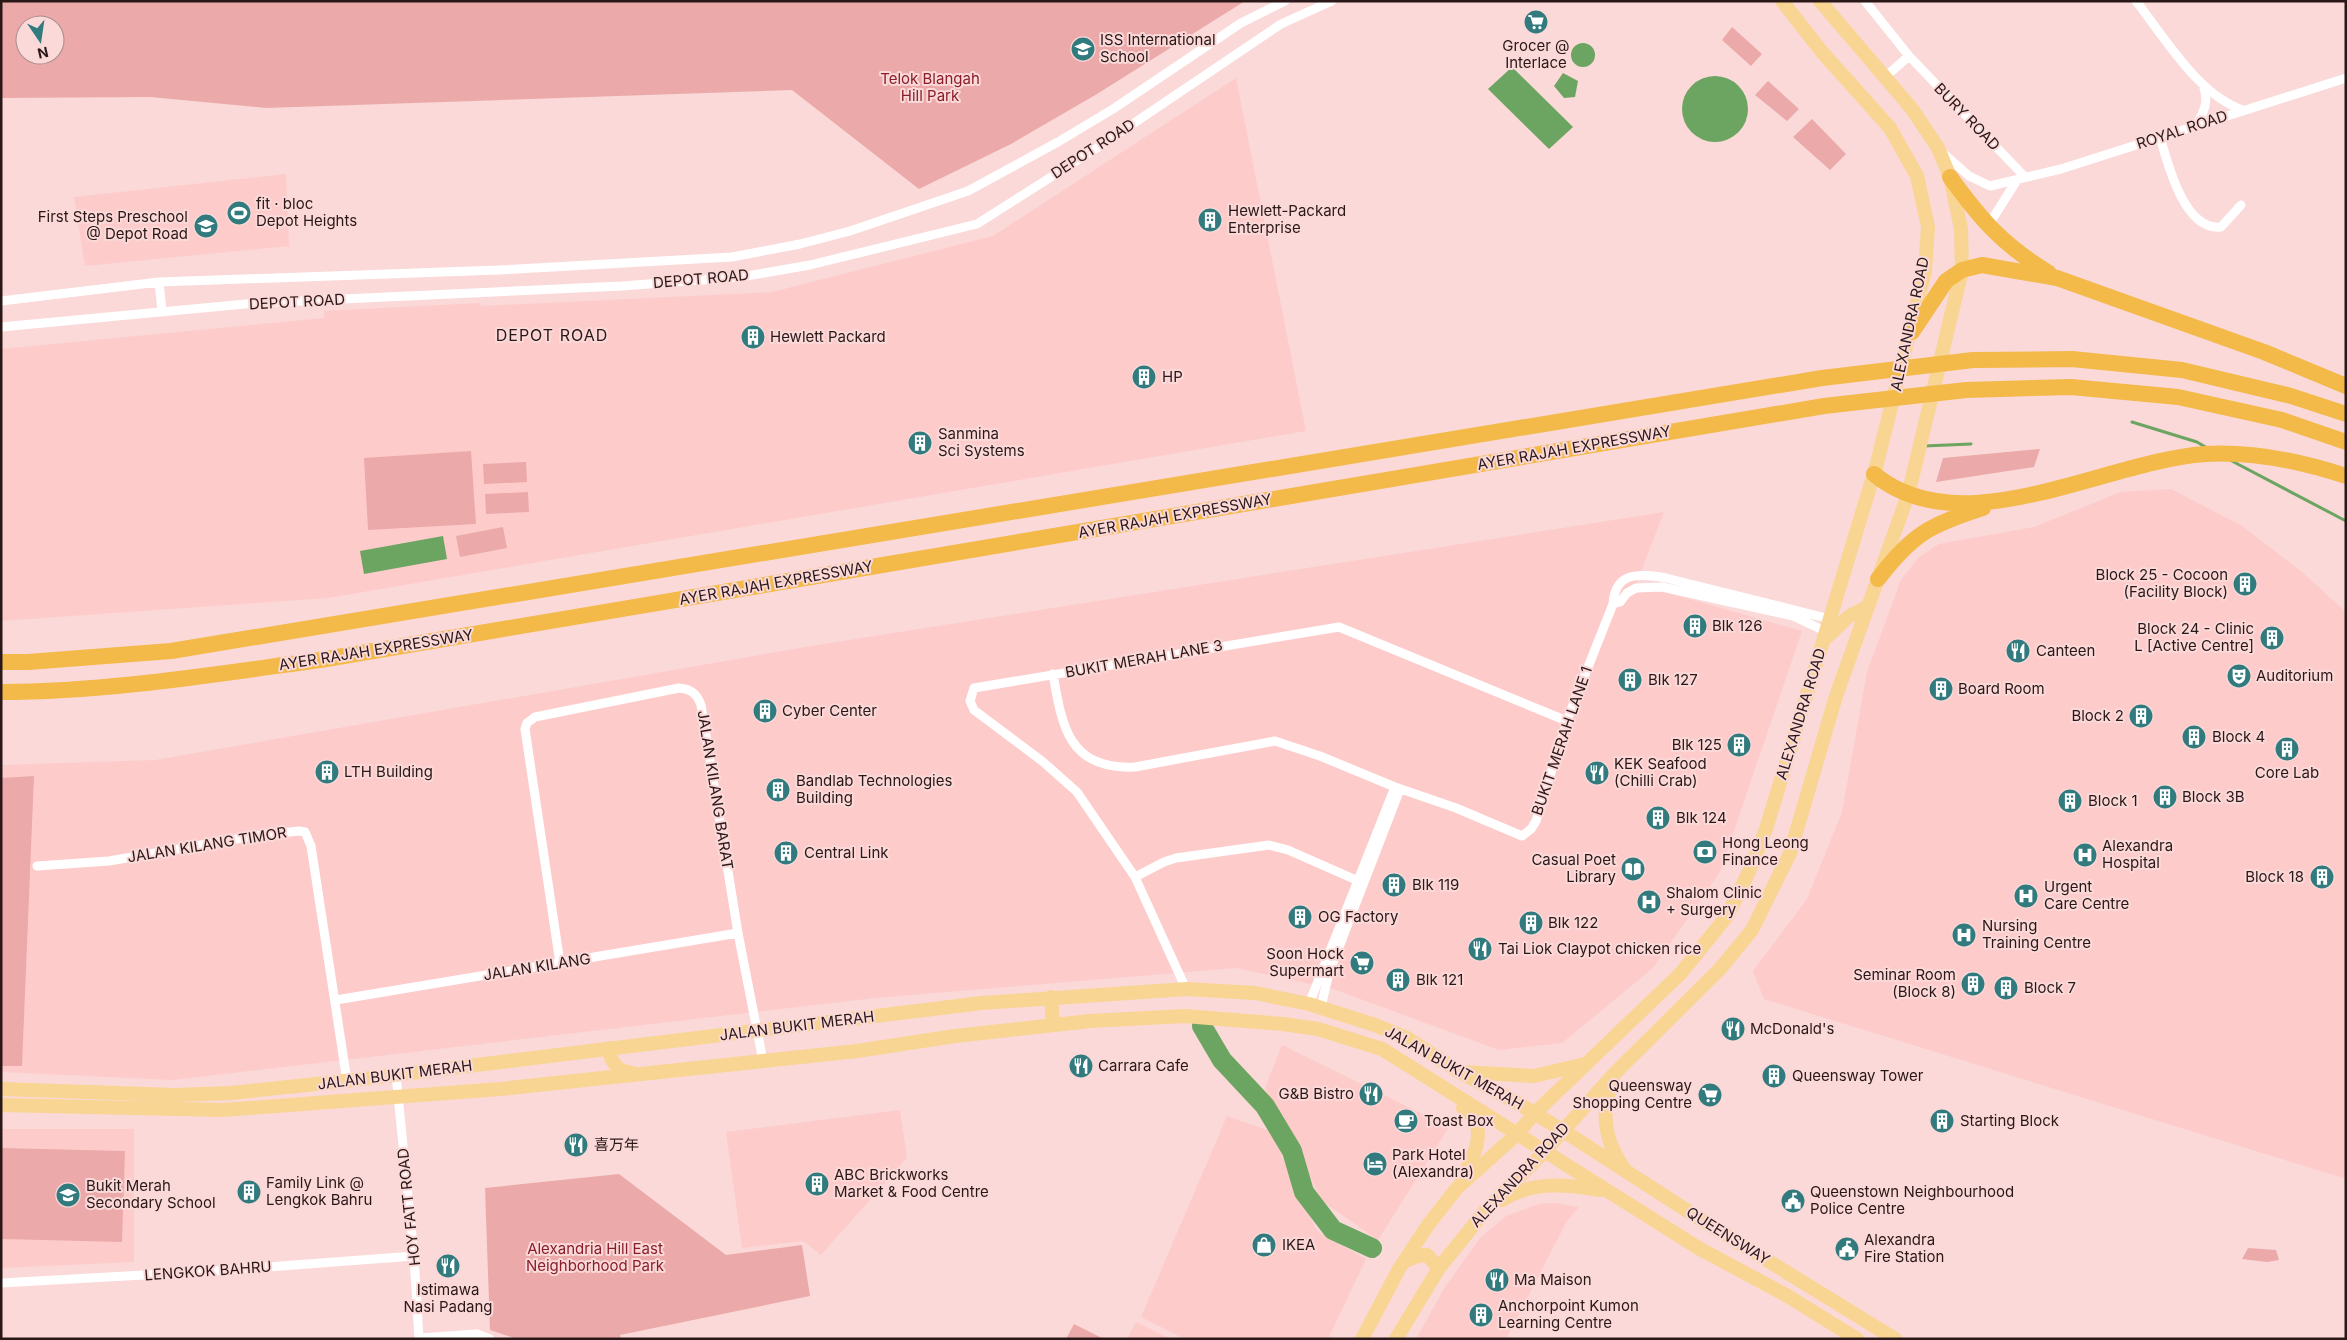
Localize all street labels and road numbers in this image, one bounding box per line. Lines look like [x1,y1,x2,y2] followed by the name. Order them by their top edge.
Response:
[1930,79,2004,154] street label: BURY ROAD
[2134,106,2230,153] street label: ROYAL ROAD
[1047,114,1138,183] street label: DEPOT ROAD
[1886,255,1933,393] street label: ALEXANDRA ROAD
[652,265,750,292] street label: DEPOT ROAD
[248,289,345,314] street label: DEPOT ROAD
[1476,421,1672,474] street label: AYER RAJAH EXPRESSWAY
[1077,489,1273,542] street label: AYER RAJAH EXPRESSWAY
[678,556,874,609] street label: AYER RAJAH EXPRESSWAY
[277,625,474,674] street label: AYER RAJAH EXPRESSWAY
[1064,635,1224,682] street label: BUKIT MERAH LANE 3
[1771,646,1830,782] street label: ALEXANDRA ROAD
[1527,664,1596,818] street label: BUKIT MERAH LANE 1
[694,709,737,871] street label: JALAN KILANG BARAT
[126,822,288,866] street label: JALAN KILANG TIMOR
[482,949,592,984] street label: JALAN KILANG
[719,1007,875,1044] street label: JALAN BUKIT MERAH
[1382,1022,1527,1114] street label: JALAN BUKIT MERAH
[317,1056,473,1093] street label: JALAN BUKIT MERAH
[1466,1118,1573,1231] street label: ALEXANDRA ROAD
[393,1147,424,1267] street label: HOY FATT ROAD
[1683,1202,1774,1269] street label: QUEENSWAY
[144,1257,272,1284] street label: LENGKOK BAHRU

